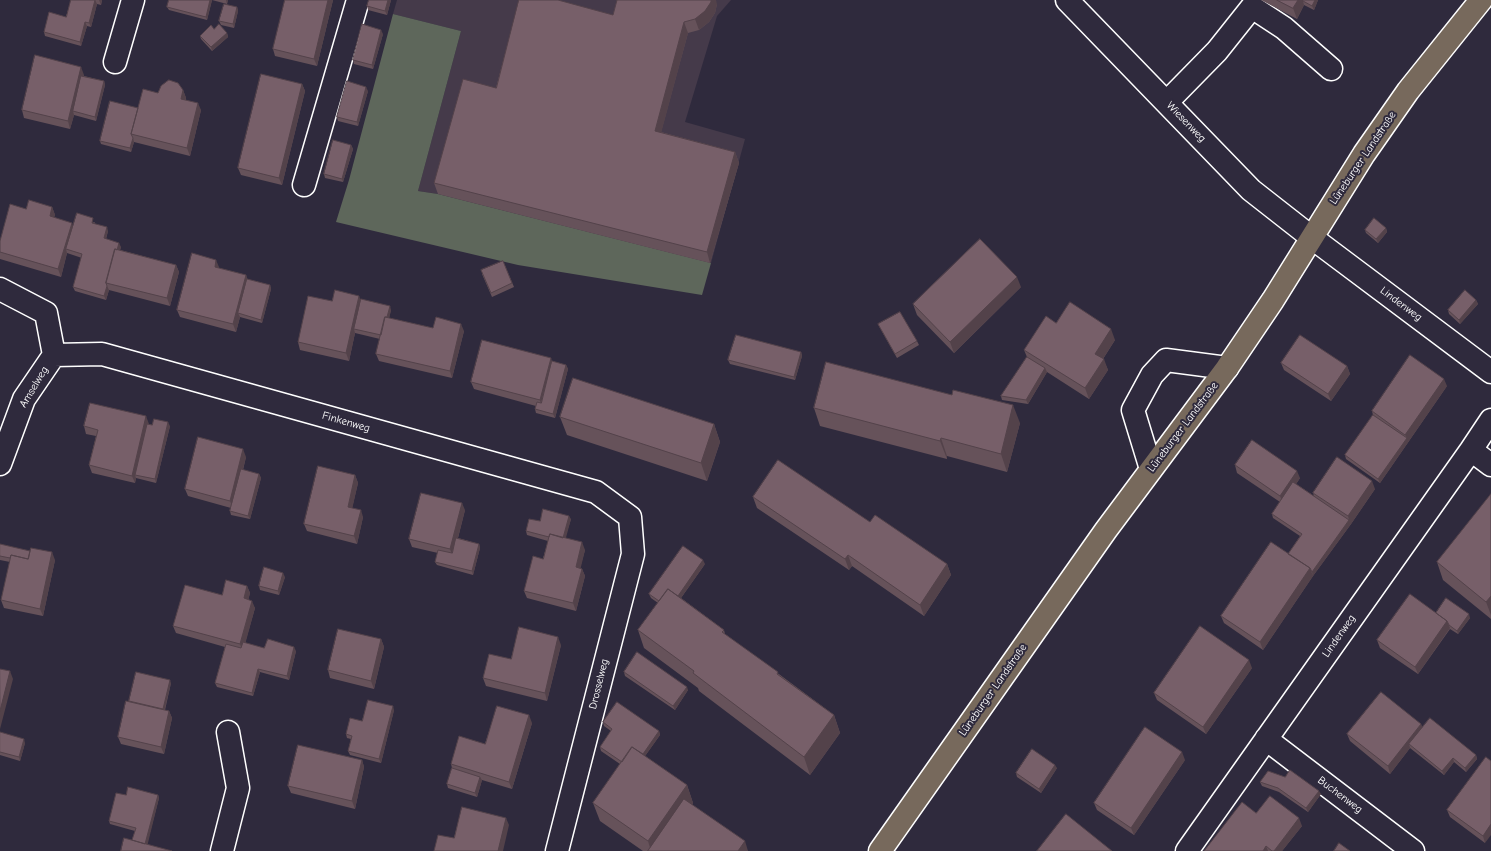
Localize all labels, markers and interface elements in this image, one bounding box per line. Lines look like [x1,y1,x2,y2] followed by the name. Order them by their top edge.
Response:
[1163,99,1209,145] street label: Wiesenweg
[1327,109,1399,207] street label: Lüneburger Landstraße
[1377,284,1425,324] street label: Lindenweg
[17,364,51,410] street label: Amselweg
[1145,379,1221,475] street label: Lüneburger Landstraße
[320,409,372,435] street label: Finkenweg
[1319,612,1359,660] street label: Lindenweg
[956,641,1030,739] street label: Lüneburger Landstraße
[586,657,612,711] street label: Drosselweg
[1315,774,1365,816] street label: Buchenweg

